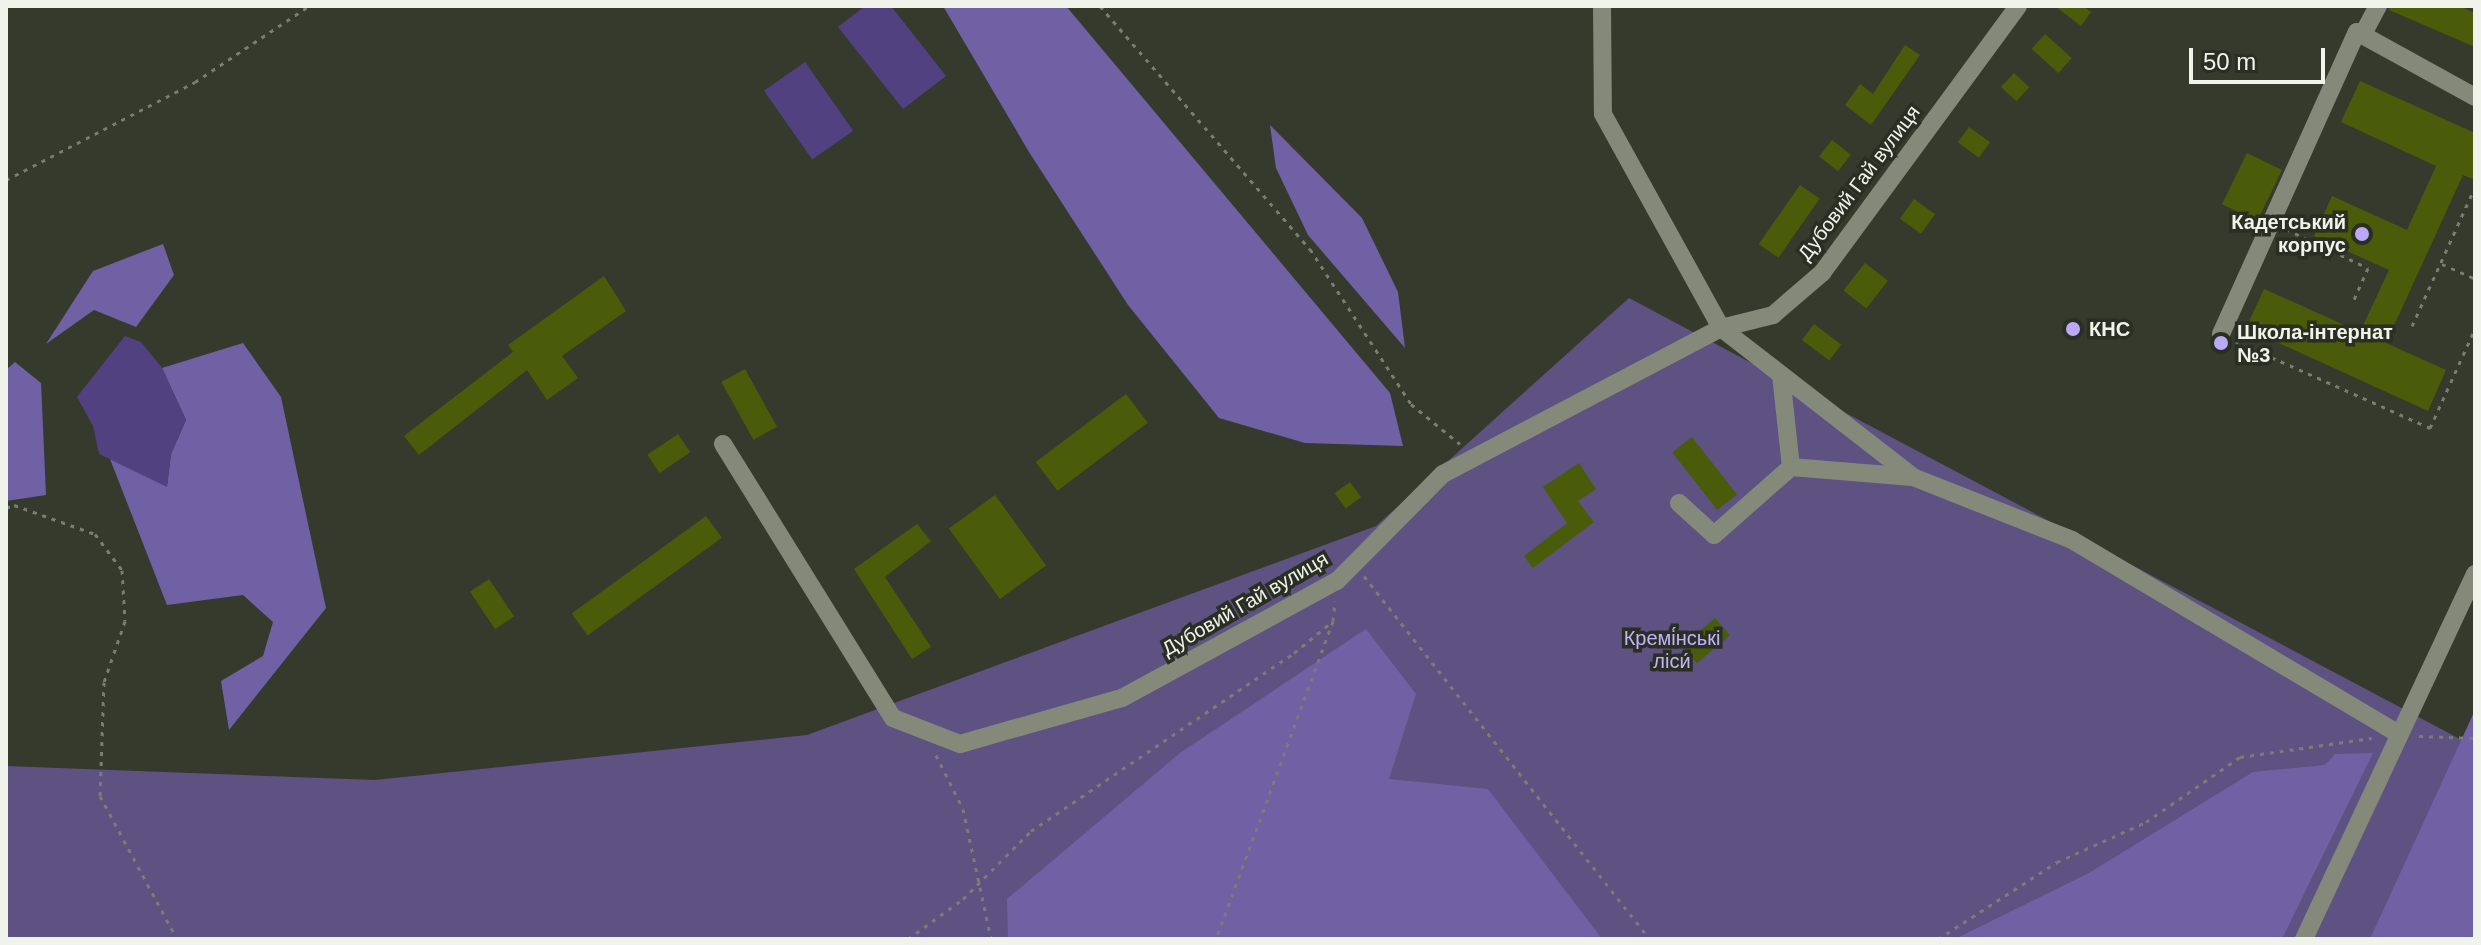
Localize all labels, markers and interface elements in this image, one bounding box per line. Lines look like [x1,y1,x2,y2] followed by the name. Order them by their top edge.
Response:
[2193,32,2329,82] scale bar
[2203,48,2256,75] text: 50 m
[1793,101,1925,265] street label: Дубовий Гай вулиця
[2231,210,2346,257] place label: Кадетський корпус
[2353,225,2371,243] marker: Кадетський корпус
[2089,317,2130,341] place label: КНС
[2064,320,2082,338] marker: КНС
[2237,320,2393,367] place label: Школа-інтернат №3
[2212,334,2230,352] marker: Школа-інтернат №3
[1158,547,1332,661] street label: Дубовий Гай вулиця
[1624,626,1720,673] park label: Кремі́нські ліси́

